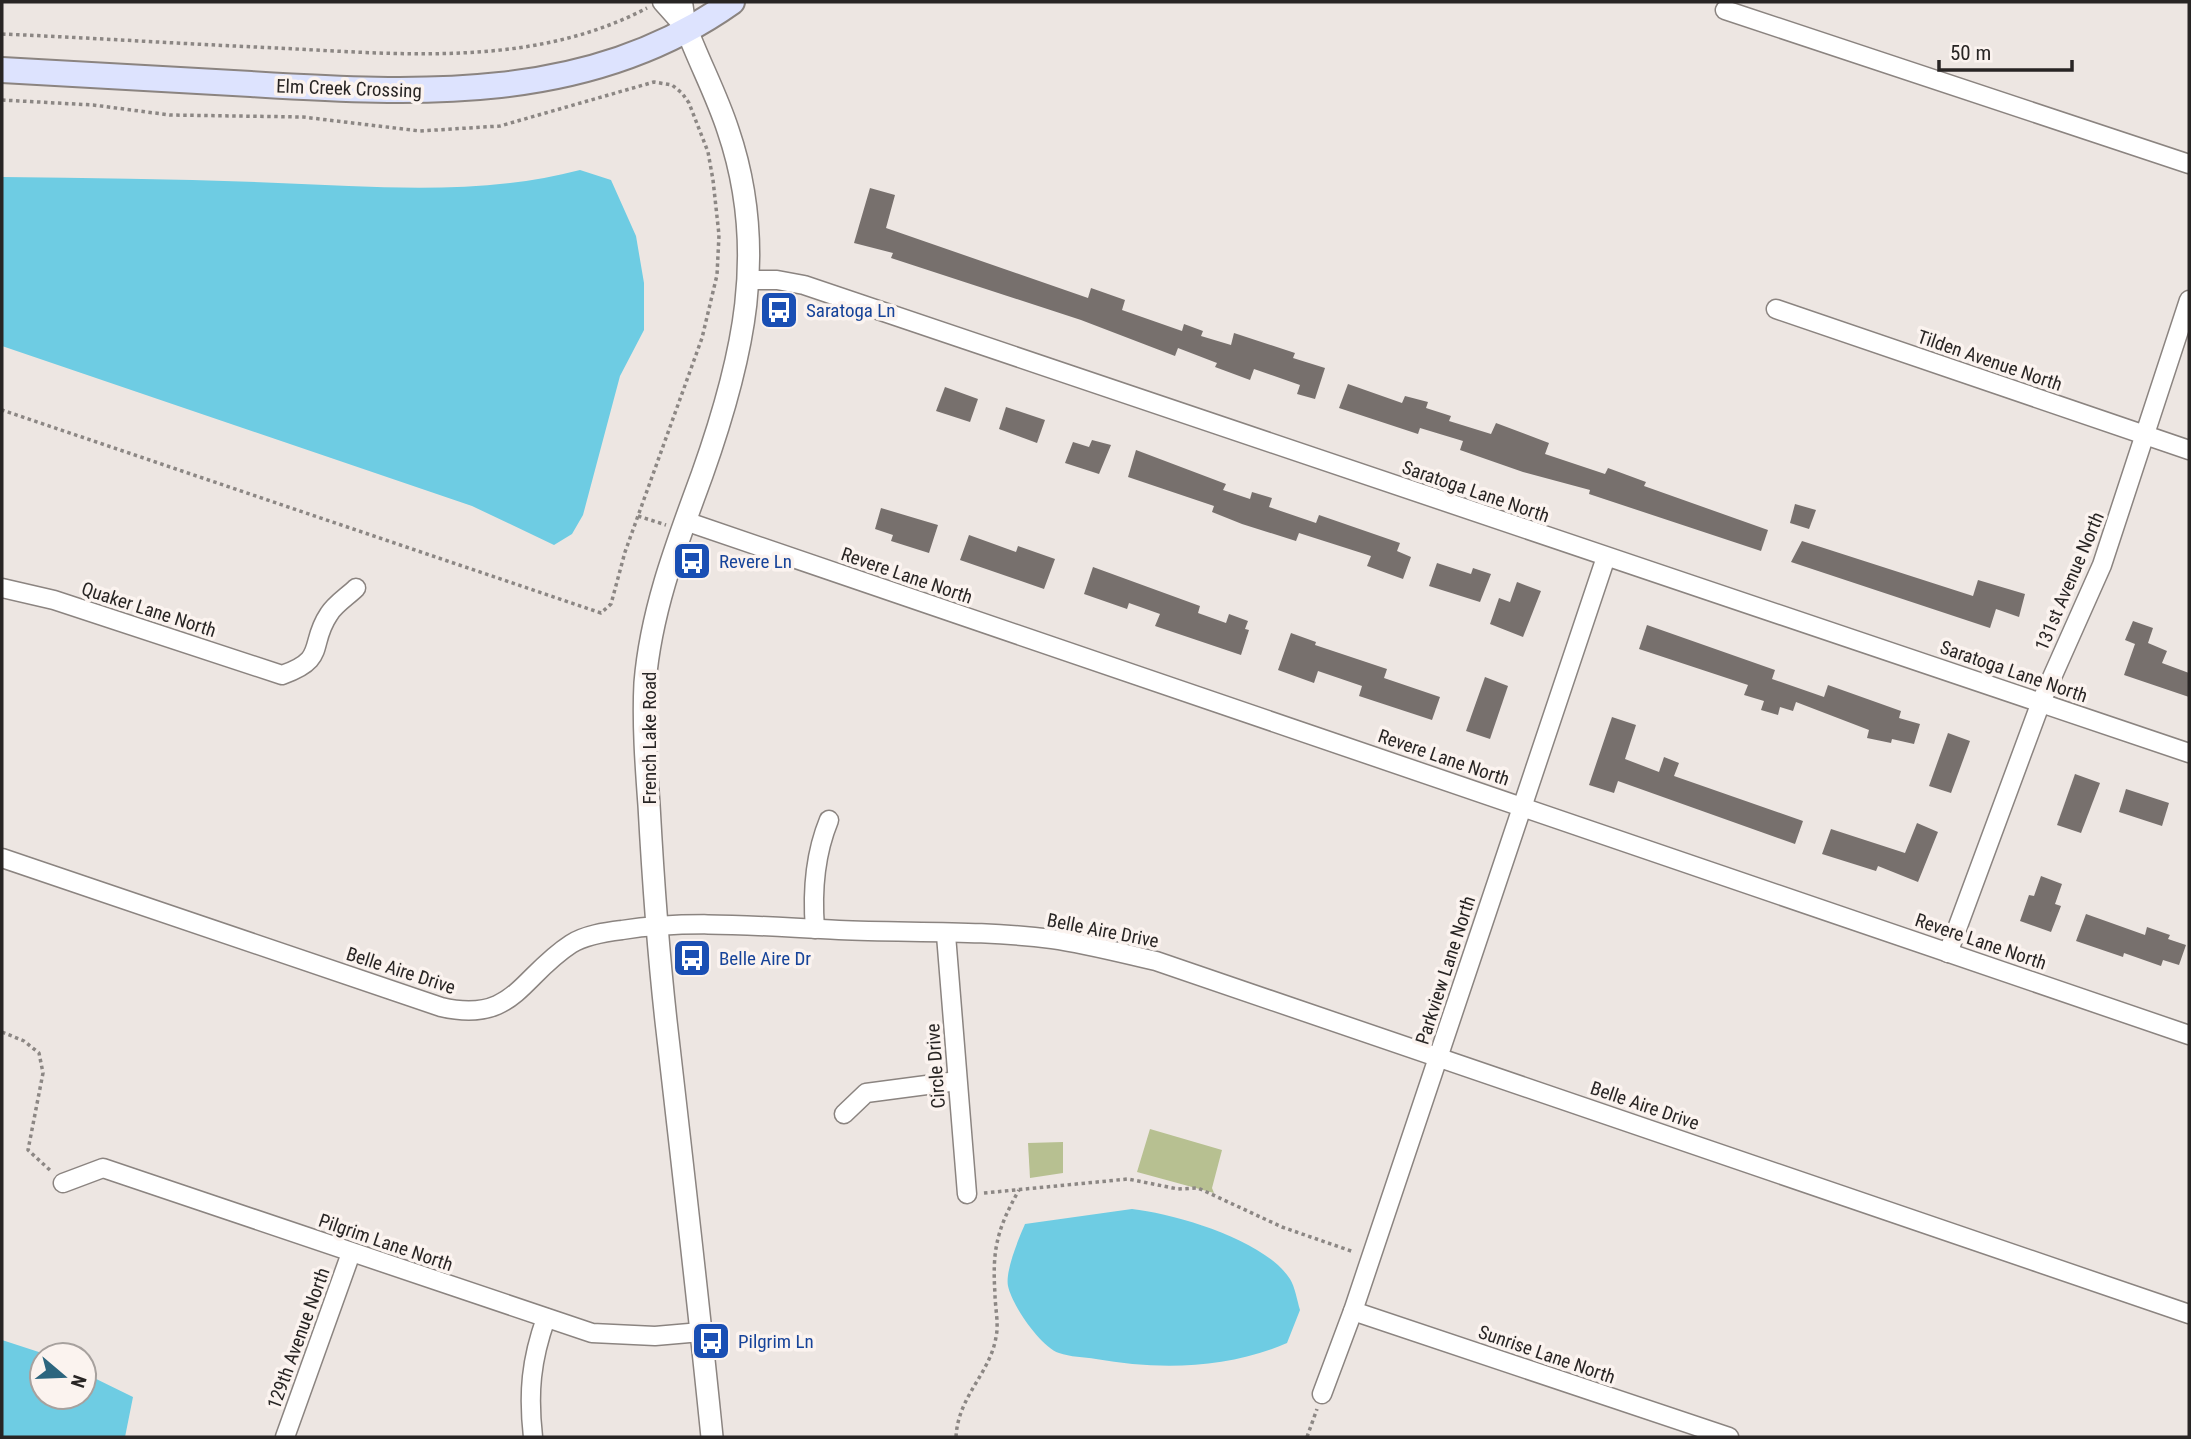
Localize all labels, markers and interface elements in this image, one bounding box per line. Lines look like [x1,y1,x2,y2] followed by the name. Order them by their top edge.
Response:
[1939,28,2072,72] scale bar
[1950,41,1991,65] text: 50 m
[276,74,422,103] street label: Elm Creek Crossing
[758,289,800,331] bus stop icon: Saratoga Ln
[806,299,896,322] place label: Saratoga Ln
[1914,325,2065,396] street label: Tilden Avenue North
[1399,455,1553,527] street label: Saratoga Lane North
[2030,508,2109,654] street label: 131st Avenue North
[671,540,713,582] bus stop icon: Revere Ln
[838,542,976,609] street label: Revere Lane North
[719,550,792,573] place label: Revere Ln
[79,577,219,642] street label: Quaker Lane North
[1937,635,2091,707] street label: Saratoga Lane North
[638,672,661,804] street label: French Lake Road
[1375,724,1513,791] street label: Revere Lane North
[1411,893,1480,1047] street label: Parkview Lane North
[1045,908,1161,953] street label: Belle Aire Drive
[1912,908,2050,975] street label: Revere Lane North
[671,937,713,979] bus stop icon: Belle Aire Dr
[343,942,458,999] street label: Belle Aire Drive
[719,947,811,970] place label: Belle Aire Dr
[921,1023,950,1109] street label: Circle Drive
[1587,1076,1702,1135] street label: Belle Aire Drive
[316,1209,456,1276] street label: Pilgrim Lane North
[262,1264,335,1412] street label: 129th Avenue North
[690,1320,732,1362] bus stop icon: Pilgrim Ln
[1475,1320,1618,1389] street label: Sunrise Lane North
[738,1330,814,1353] place label: Pilgrim Ln
[28,1341,98,1411] north arrow
[66,1372,91,1391] text: N

